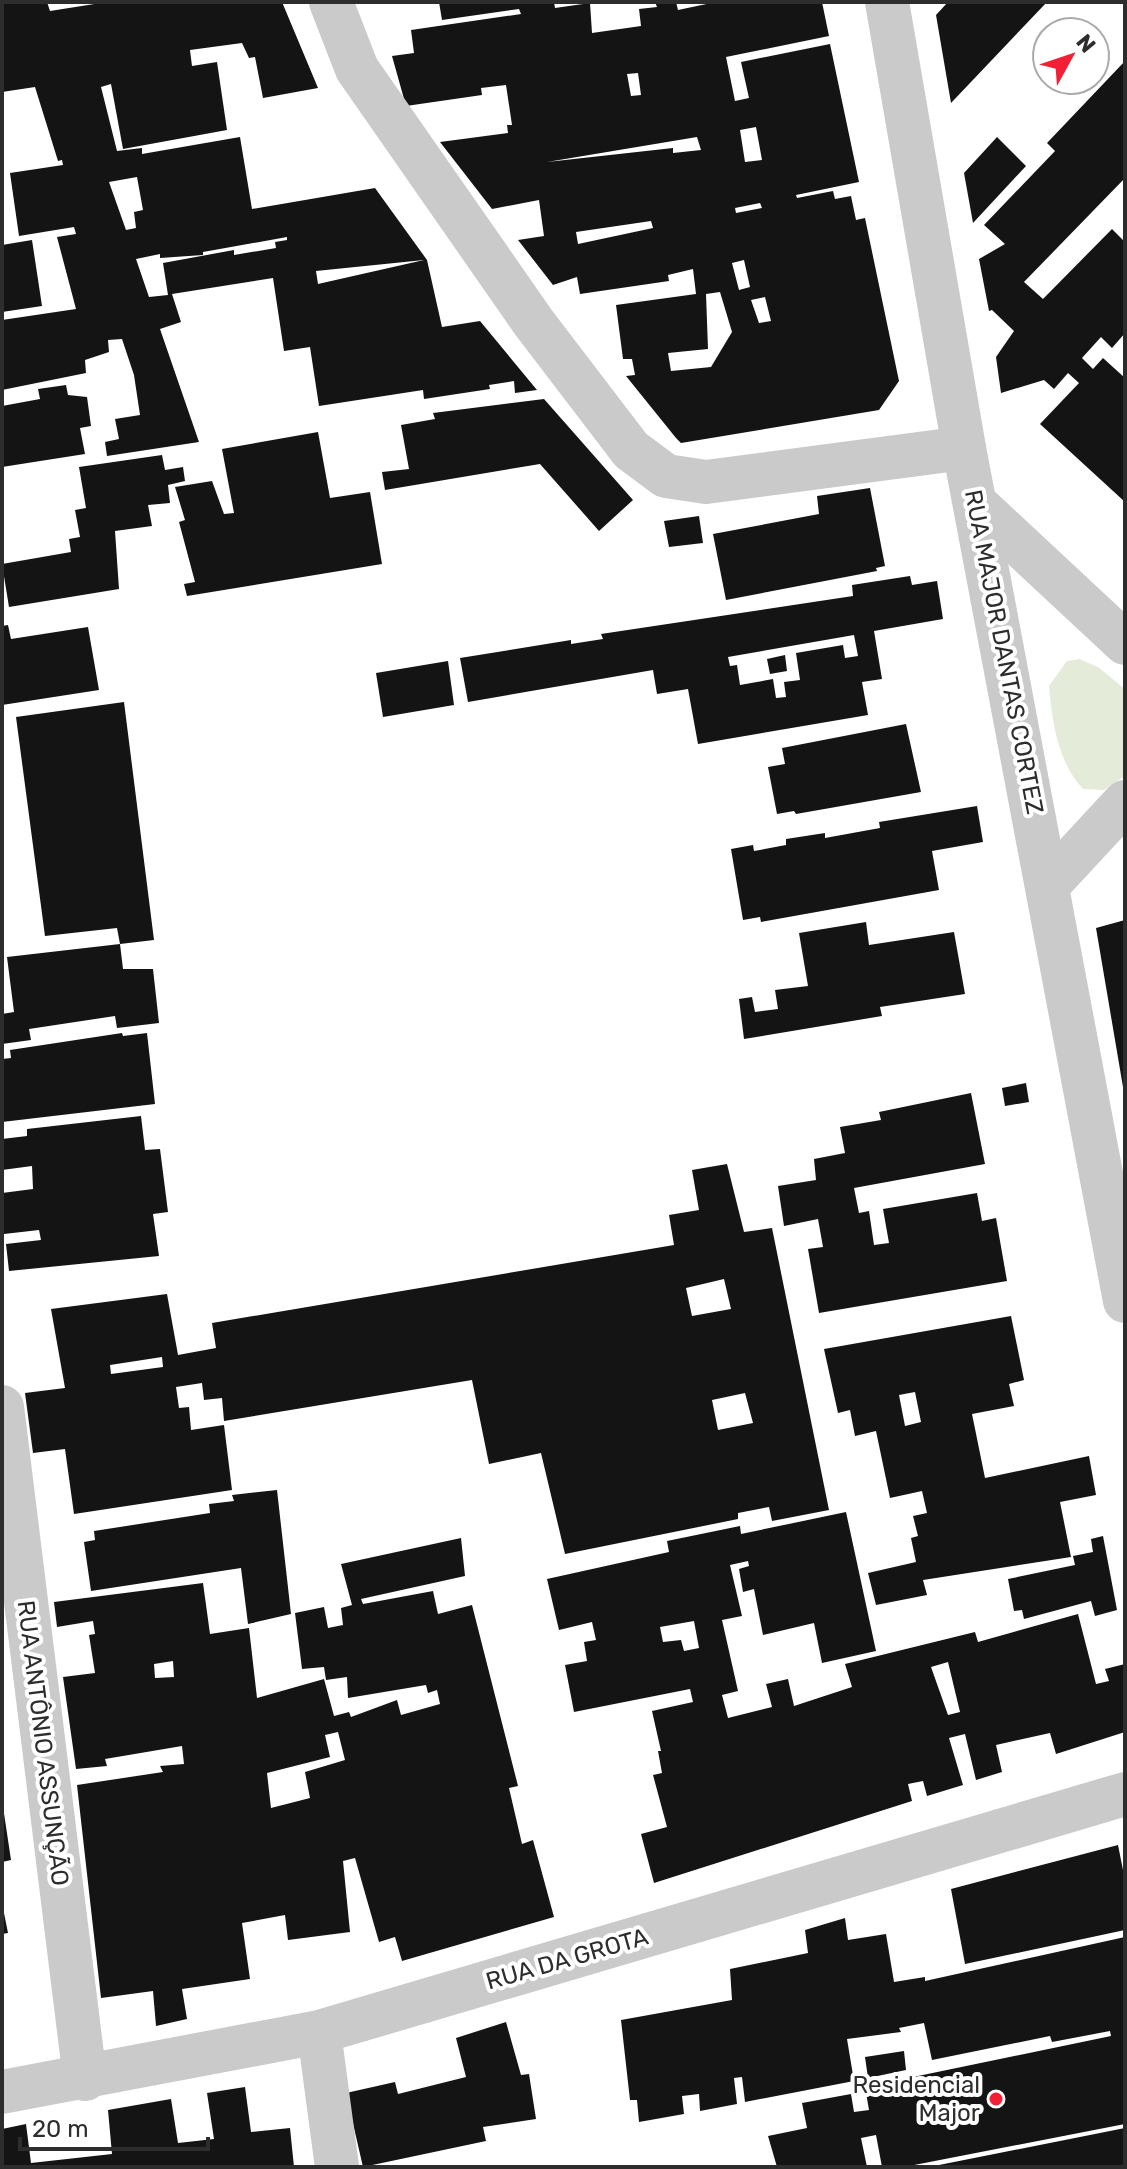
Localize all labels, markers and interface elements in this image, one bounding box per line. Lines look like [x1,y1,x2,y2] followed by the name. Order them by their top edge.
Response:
[1031,16,1111,96] north arrow
[1071,29,1101,58] text: N
[959,487,1049,817] street label: RUA MAJOR DANTAS CORTEZ
[12,1599,74,1887] street label: RUA ANTÔNIO ASSUNÇÃO
[483,1922,651,1996] street label: RUA DA GROTA
[853,2071,980,2127] place label: Residencial Major
[987,2090,1005,2108] marker: Residencial Major
[20,2101,208,2151] scale bar
[32,2115,89,2143] text: 20 m

